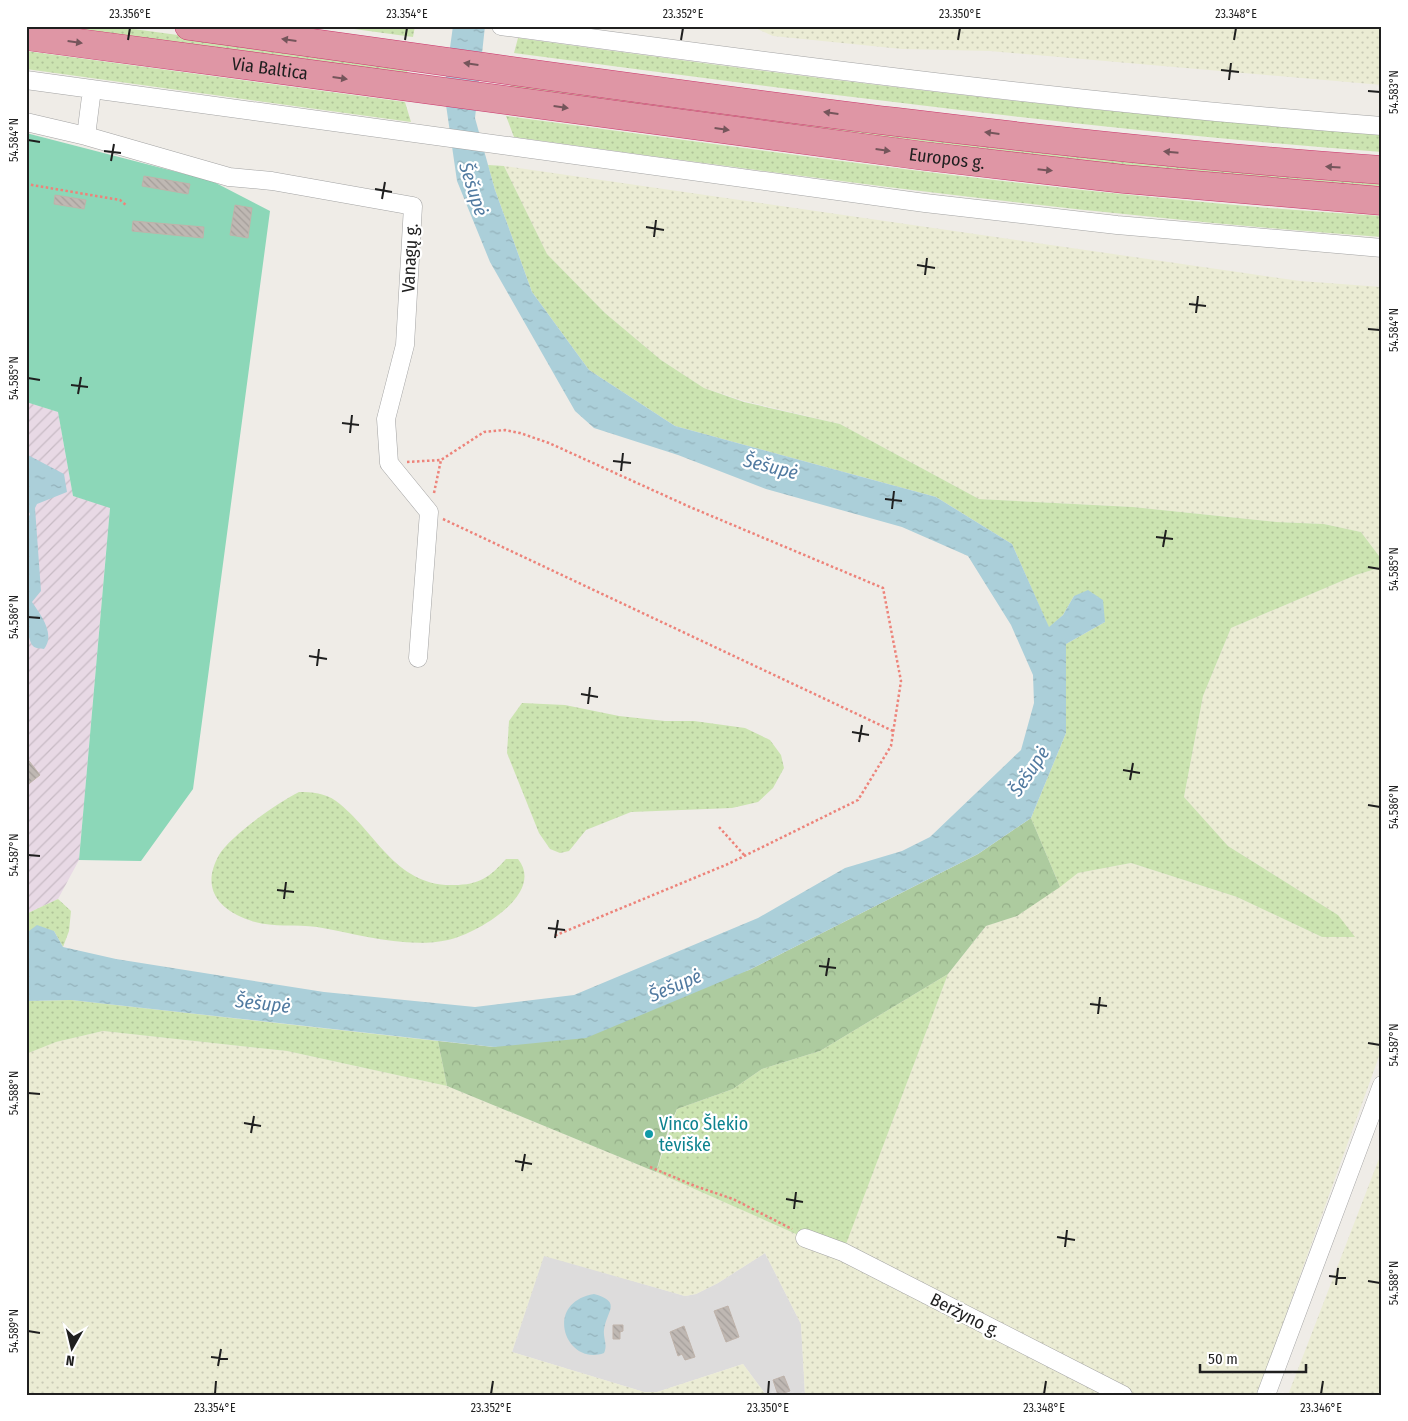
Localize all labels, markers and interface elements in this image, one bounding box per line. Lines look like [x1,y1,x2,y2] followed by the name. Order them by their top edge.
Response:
[109,7,151,21] text: 23.356°E
[386,7,428,21] text: 23.354°E
[663,7,704,21] text: 23.352°E
[939,7,981,21] text: 23.350°E
[1215,7,1257,21] text: 23.348°E
[280,36,296,44] one-way arrow
[67,38,83,46] one-way arrow
[230,53,310,85] street label: Via Baltica
[462,60,478,68] one-way arrow
[1387,70,1401,114] text: 54.583°N
[332,74,348,82] one-way arrow
[554,104,570,112] one-way arrow
[823,108,839,116] one-way arrow
[7,118,21,162] text: 54.584°N
[715,125,731,133] one-way arrow
[984,129,1000,137] one-way arrow
[908,143,986,174] street label: Europos g.
[876,147,892,155] one-way arrow
[1163,148,1179,156] one-way arrow
[454,158,493,219] water label: Šešupė
[1325,162,1341,170] one-way arrow
[1037,166,1053,174] one-way arrow
[397,222,423,293] street label: Vanagų g.
[1387,308,1401,352] text: 54.584°N
[7,356,21,400] text: 54.585°N
[740,448,800,484] water label: Šešupė
[1387,547,1401,591] text: 54.585°N
[7,595,21,639] text: 54.586°N
[1004,742,1054,801] water label: Šešupė
[1387,785,1401,829] text: 54.586°N
[7,833,21,877] text: 54.587°N
[644,964,705,1007] water label: Šešupė
[233,989,292,1018] water label: Šešupė
[1387,1023,1401,1067] text: 54.587°N
[7,1071,21,1115] text: 54.588°N
[659,1113,748,1156] place label: Vinco Šlekio tėviškė
[643,1128,655,1140] marker: Vinco Šlekio tėviškė
[1387,1261,1401,1305] text: 54.588°N
[926,1288,1004,1342] street label: Beržyno g.
[7,1309,21,1353] text: 54.589°N
[48,1324,98,1374] north arrow
[1200,1341,1307,1373] scale bar
[1208,1350,1238,1368] text: 50 m
[65,1351,76,1369] text: N
[194,1401,236,1415] text: 23.354°E
[471,1401,512,1415] text: 23.352°E
[747,1401,789,1415] text: 23.350°E
[1023,1401,1065,1415] text: 23.348°E
[1300,1401,1342,1415] text: 23.346°E

